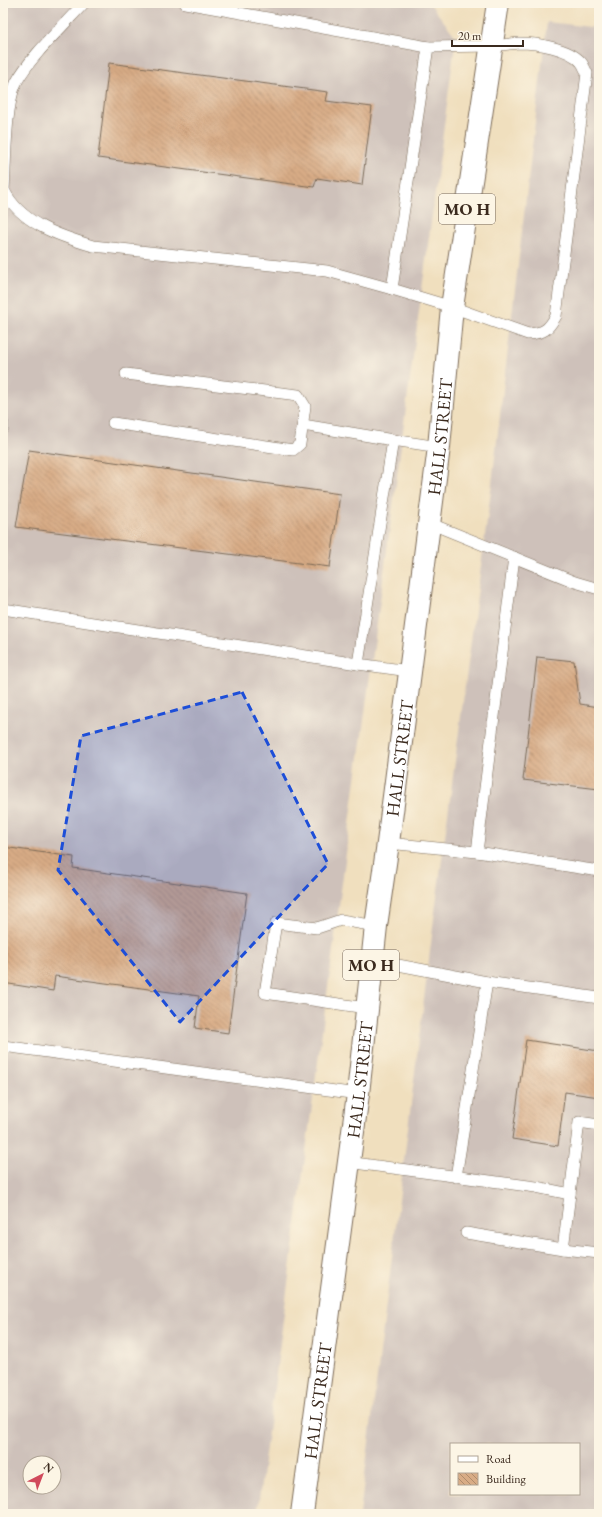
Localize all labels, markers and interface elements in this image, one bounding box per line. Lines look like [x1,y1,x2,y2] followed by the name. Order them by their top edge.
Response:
[452,22,523,48] scale bar
[458,28,482,44] text: 20 m
[439,194,495,224] road number: MO H
[421,376,457,497] street label: HALL STREET
[380,698,418,818] street label: HALL STREET
[343,950,399,980] road number: MO H
[341,1019,377,1140] street label: HALL STREET
[298,1340,336,1461] street label: HALL STREET
[450,1443,580,1495] legend
[486,1451,512,1467] text: Road
[22,1455,62,1495] north arrow
[41,1459,57,1476] text: N
[486,1471,527,1487] text: Building

